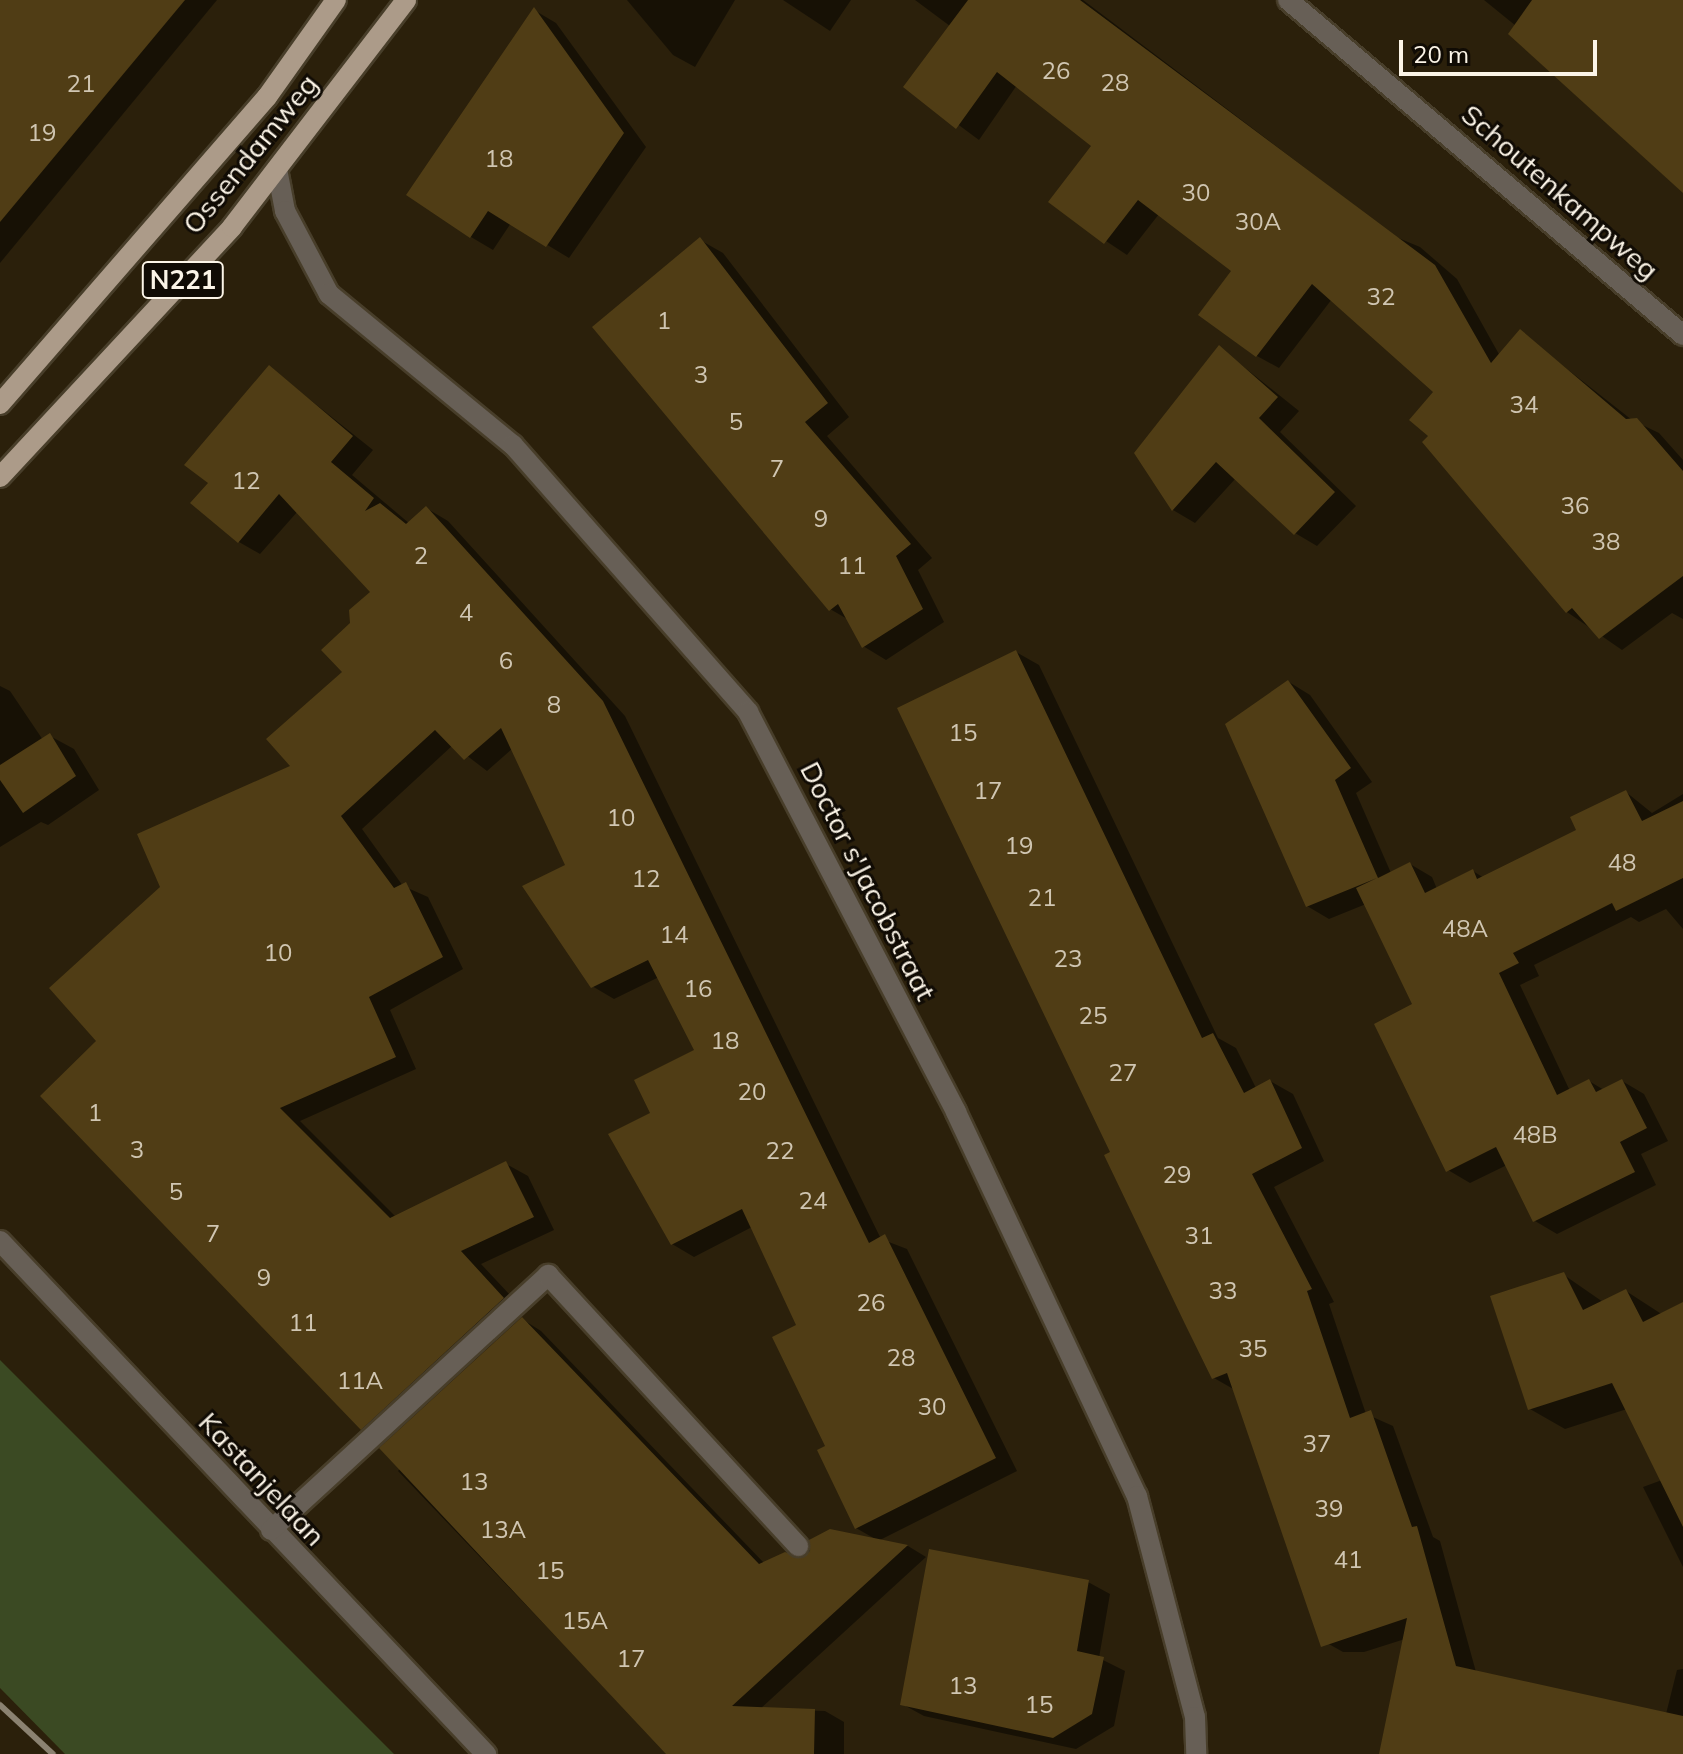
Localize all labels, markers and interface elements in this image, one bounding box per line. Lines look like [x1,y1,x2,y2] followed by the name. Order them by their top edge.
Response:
[1403,24,1601,74] scale bar
[1413,39,1469,69] text: 20 m
[1042,57,1070,85] house number: 26
[175,68,325,240] street label: Ossendamweg
[1101,69,1129,97] house number: 28
[67,70,95,98] house number: 21
[1455,97,1665,287] street label: Schoutenkampweg
[28,119,56,147] house number: 19
[485,145,513,173] house number: 18
[1182,179,1210,207] house number: 30
[1235,208,1281,236] house number: 30A
[141,258,225,302] road number: N221
[1367,283,1395,311] house number: 32
[657,307,671,335] house number: 1
[694,361,708,389] house number: 3
[1510,391,1538,419] house number: 34
[729,408,743,436] house number: 5
[770,455,784,483] house number: 7
[232,467,260,495] house number: 12
[1561,492,1589,520] house number: 36
[814,505,828,533] house number: 9
[1592,528,1620,556] house number: 38
[414,542,428,570] house number: 2
[838,552,866,580] house number: 11
[459,599,473,627] house number: 4
[499,647,513,675] house number: 6
[547,691,561,719] house number: 8
[949,719,977,747] house number: 15
[793,756,943,1006] street label: Doctor s'Jacobstraat
[974,777,1002,805] house number: 17
[607,804,635,832] house number: 10
[1005,832,1033,860] house number: 19
[1608,849,1636,877] house number: 48
[632,865,660,893] house number: 12
[1028,884,1056,912] house number: 21
[1442,915,1488,943] house number: 48A
[660,921,688,949] house number: 14
[264,939,292,967] house number: 10
[1054,945,1082,973] house number: 23
[684,975,712,1003] house number: 16
[1079,1002,1107,1030] house number: 25
[711,1027,739,1055] house number: 18
[1109,1059,1137,1087] house number: 27
[738,1078,766,1106] house number: 20
[88,1099,102,1127] house number: 1
[1512,1121,1558,1149] house number: 48B
[130,1136,144,1164] house number: 3
[766,1137,794,1165] house number: 22
[1163,1161,1191,1189] house number: 29
[169,1178,183,1206] house number: 5
[799,1187,827,1215] house number: 24
[206,1220,220,1248] house number: 7
[1185,1222,1213,1250] house number: 31
[257,1264,271,1292] house number: 9
[1209,1277,1237,1305] house number: 33
[857,1289,885,1317] house number: 26
[289,1309,317,1337] house number: 11
[1239,1335,1267,1363] house number: 35
[887,1344,915,1372] house number: 28
[337,1367,383,1395] house number: 11A
[918,1393,946,1421] house number: 30
[192,1405,332,1553] street label: Kastanjelaan
[1303,1430,1331,1458] house number: 37
[460,1468,488,1496] house number: 13
[1315,1495,1343,1523] house number: 39
[480,1516,526,1544] house number: 13A
[1334,1546,1362,1574] house number: 41
[536,1557,564,1585] house number: 15
[562,1607,608,1635] house number: 15A
[617,1645,645,1673] house number: 17
[949,1672,977,1700] house number: 13
[1025,1691,1053,1719] house number: 15

